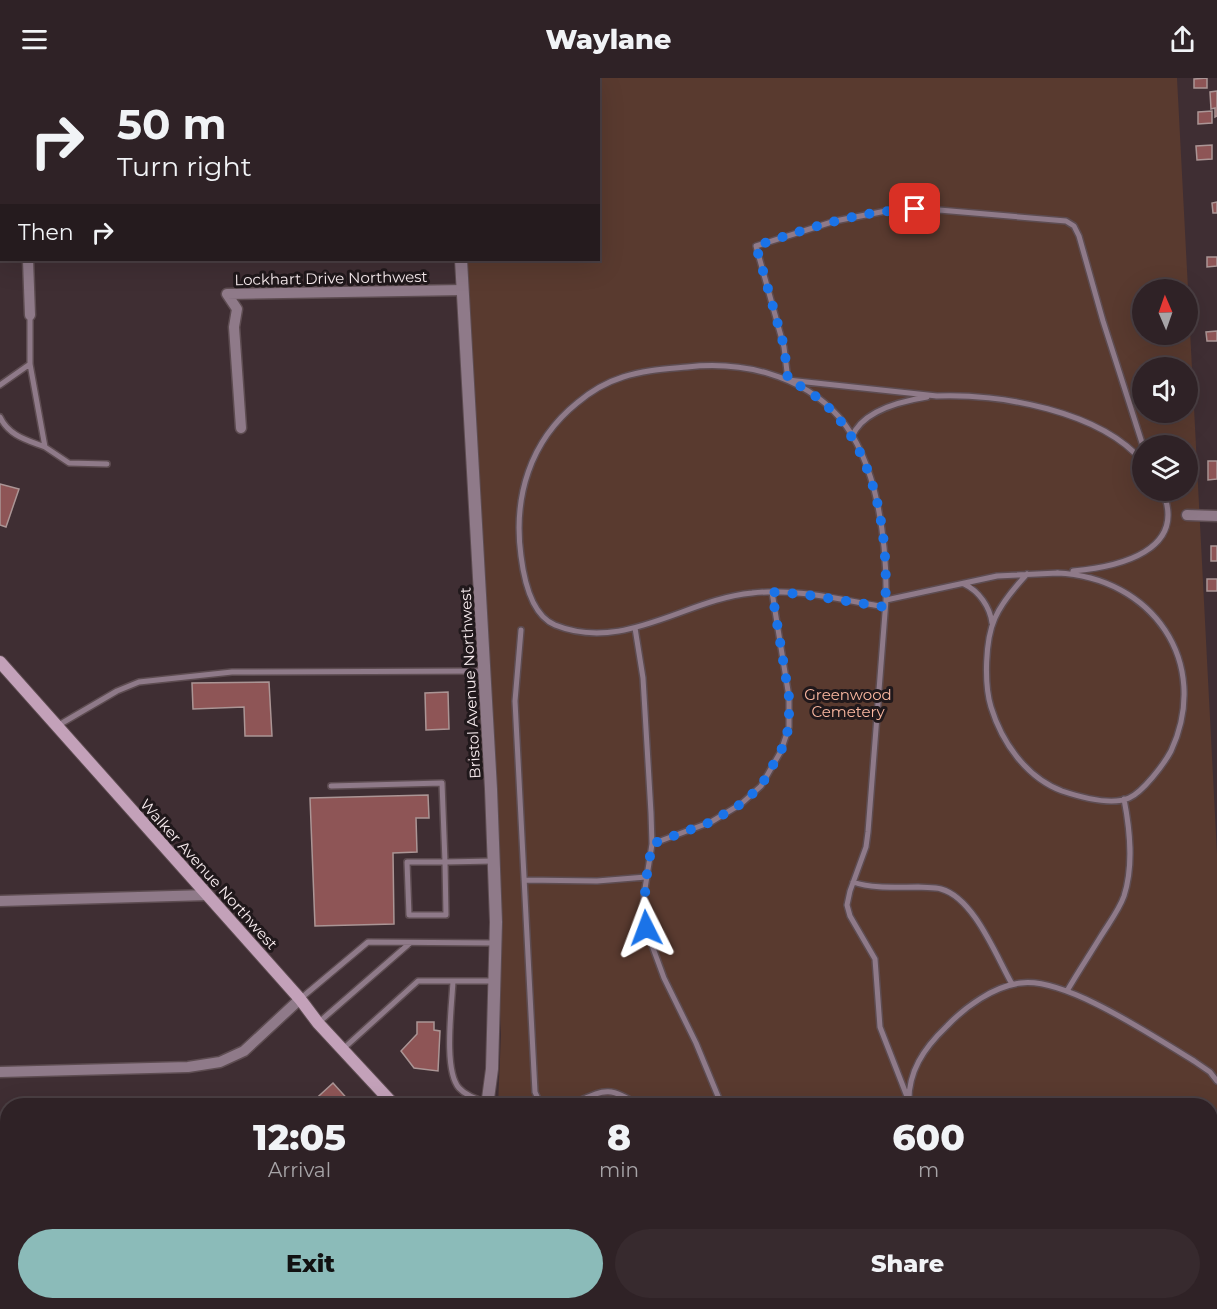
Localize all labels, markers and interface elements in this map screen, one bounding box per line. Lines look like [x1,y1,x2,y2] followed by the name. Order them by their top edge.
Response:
[18,23,51,56] icon: menu
[546,23,671,56] text: Waylane
[1166,23,1199,56] icon: share
[117,98,226,150] text: 50 m
[18,102,96,180] icon: right
[117,150,252,183] text: Turn right
[889,183,940,234] pin
[898,192,931,225] icon: arrive
[86,216,119,249] icon: right
[18,219,74,246] text: Then
[234,267,428,289] street label: Lockhart Drive Northwest
[1132,279,1198,345] north arrow
[1132,279,1198,501] map controls
[1132,357,1198,423] button: sound
[1132,435,1198,501] button: layers
[455,587,485,779] street label: Bristol Avenue Northwest
[804,685,892,721] park label: Greenwood Cemetery
[136,795,282,953] street label: Walker Avenue Northwest
[614,896,678,960] position arrow
[253,1115,346,1159] text: 12:05
[607,1115,631,1159] text: 8
[892,1115,965,1159] text: 600
[268,1158,331,1182] text: Arrival
[599,1158,639,1182] text: min
[918,1158,939,1182] text: m
[18,1229,603,1298] button: Exit
[615,1229,1200,1298] button: Share

